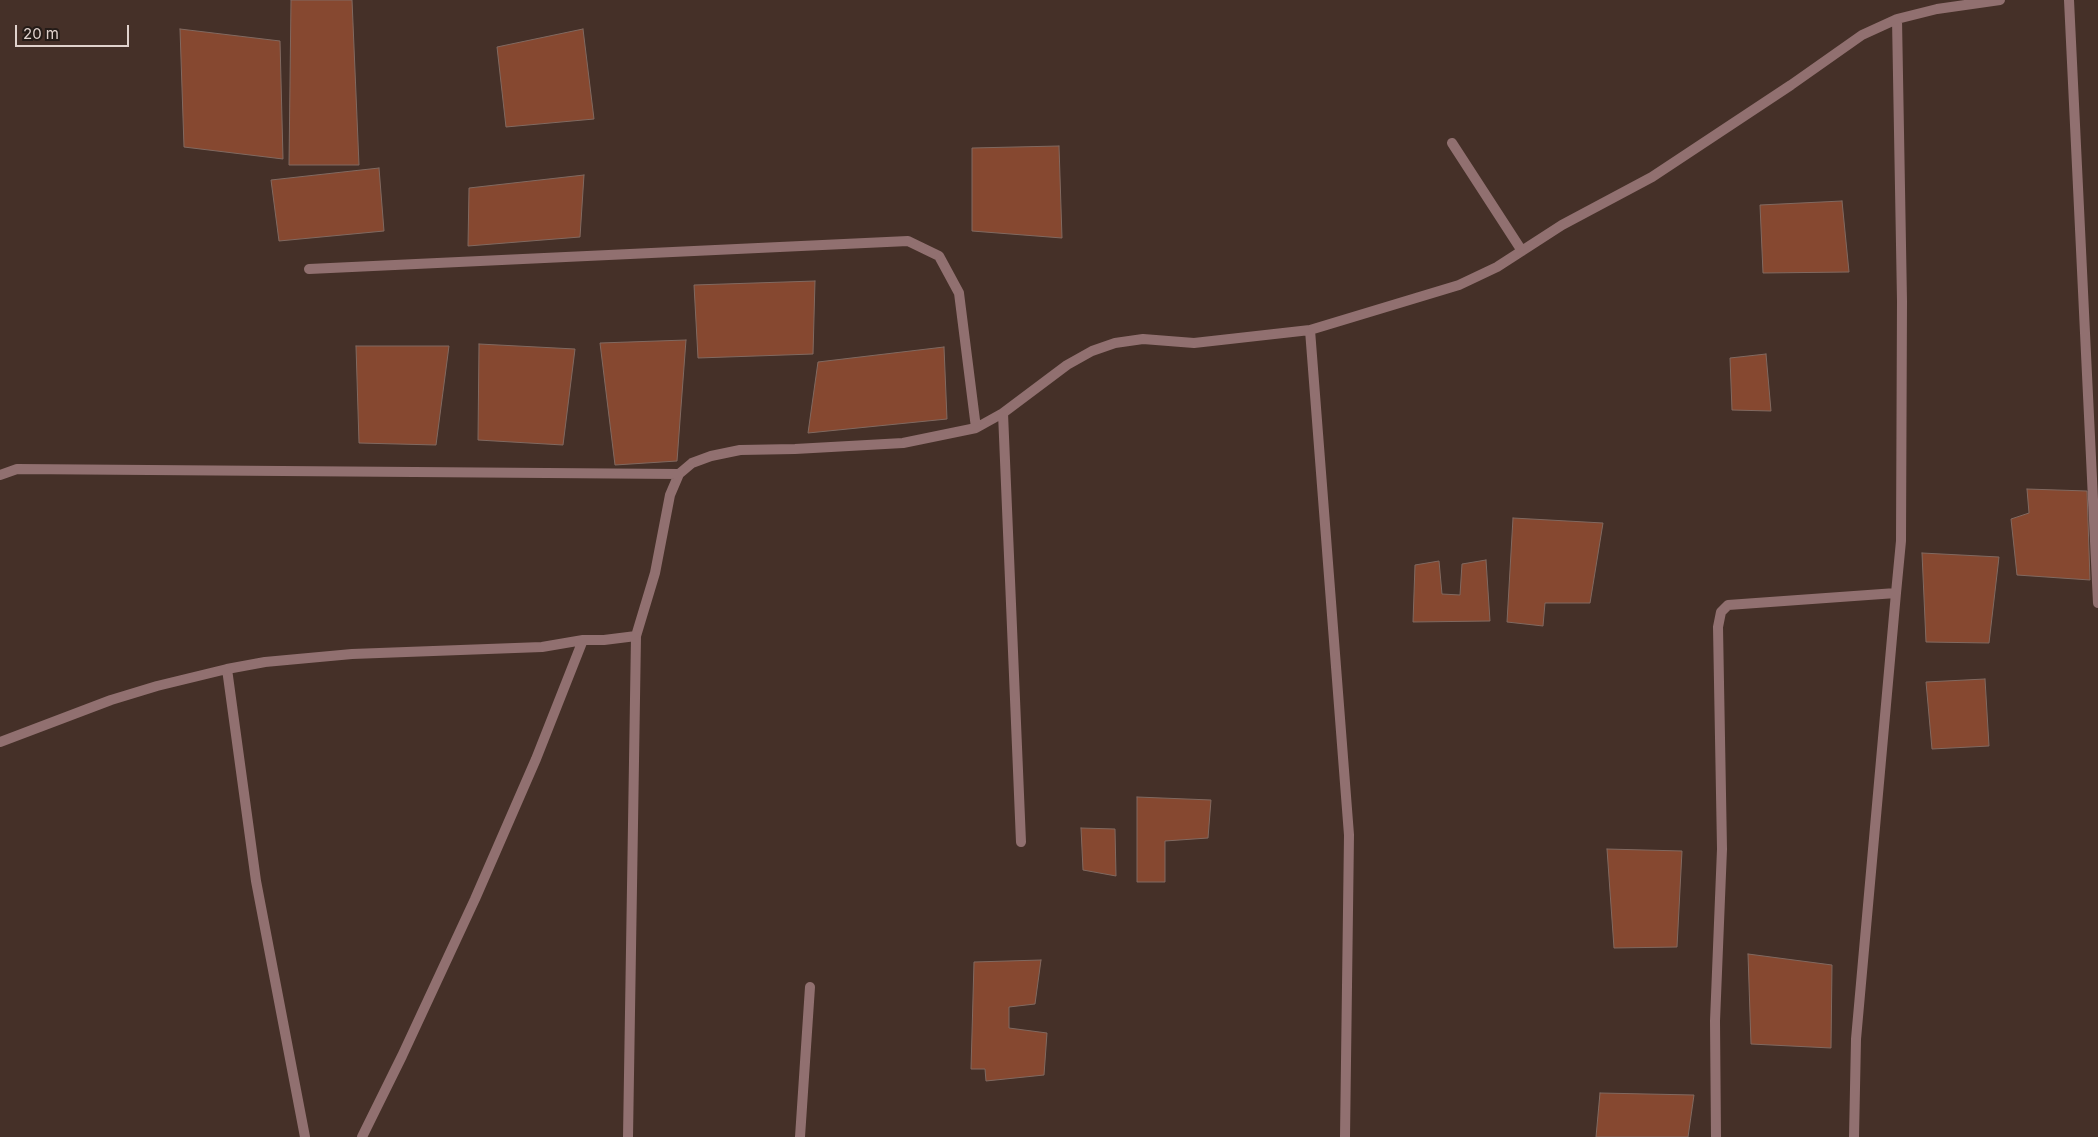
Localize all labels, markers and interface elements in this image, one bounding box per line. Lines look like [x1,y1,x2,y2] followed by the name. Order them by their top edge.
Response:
[18,15,131,47] scale bar
[23,24,59,43] text: 20 m

